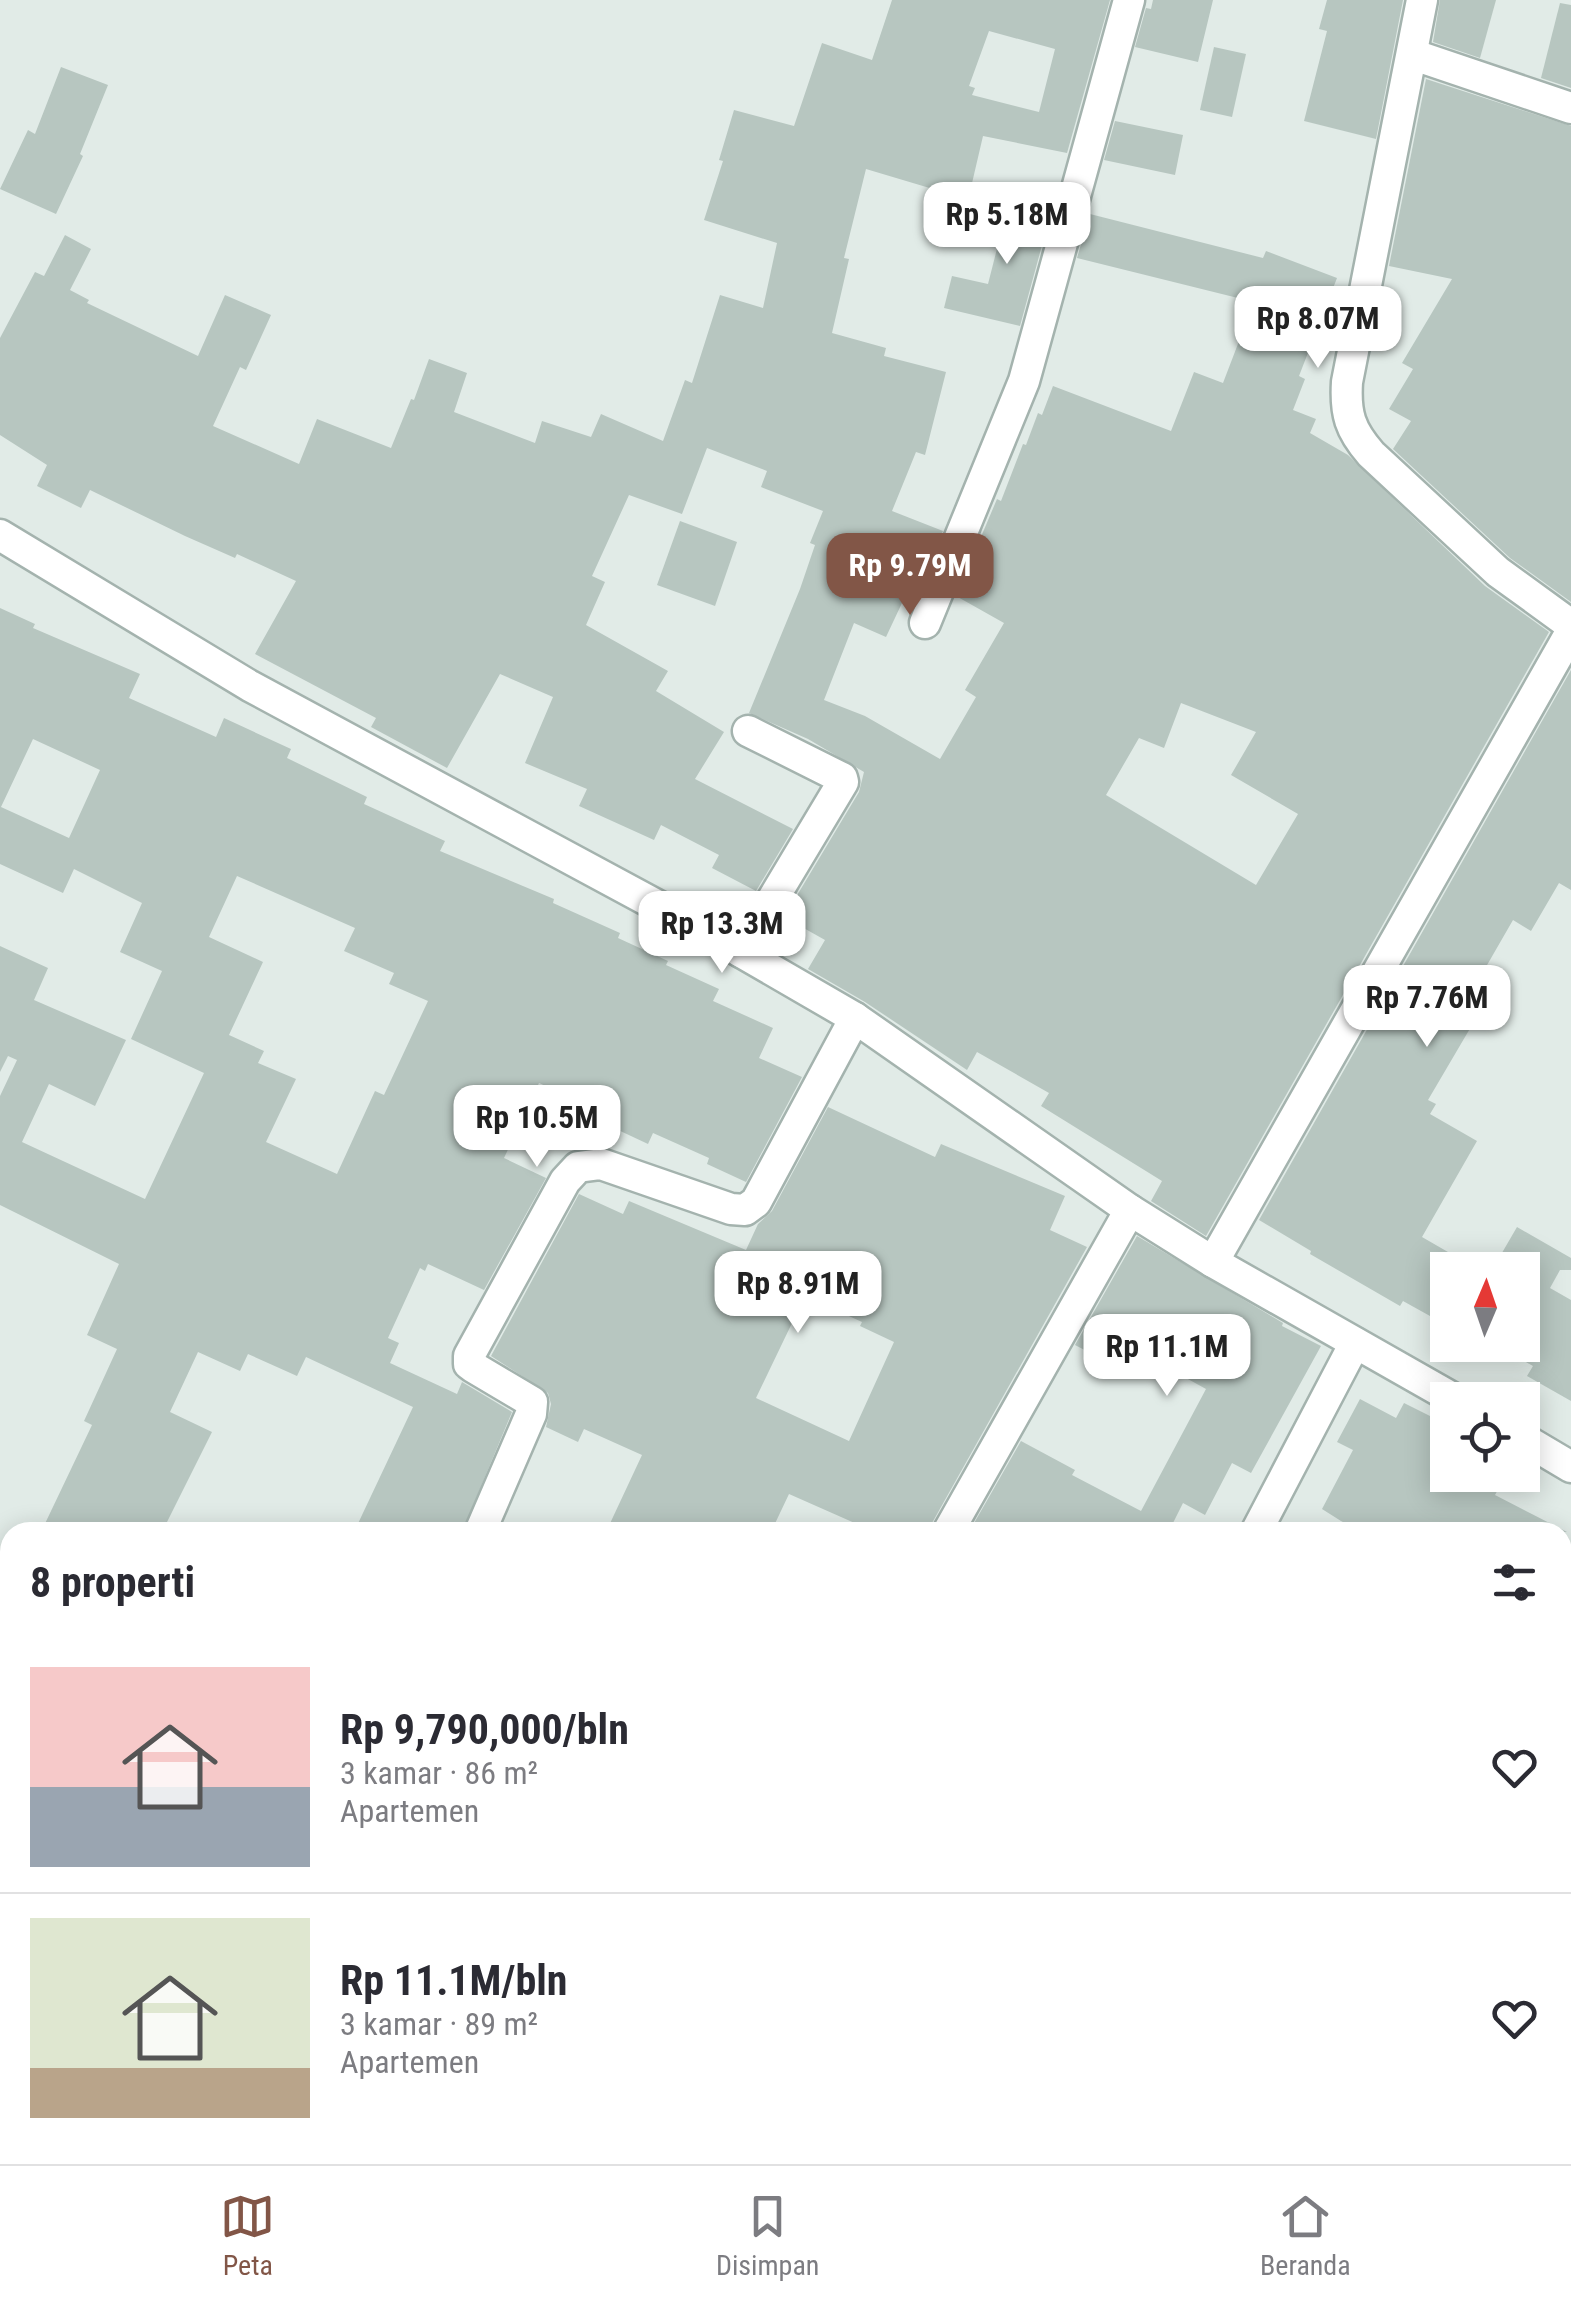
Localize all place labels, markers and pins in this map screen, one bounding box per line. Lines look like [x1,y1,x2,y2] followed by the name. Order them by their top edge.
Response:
[904,182,1110,267] pin: Rp 5.18M
[1215,286,1421,371] pin: Rp 8.07M
[807,533,1013,618] pin: Rp 9.79M
[619,891,825,976] pin: Rp 13.3M
[1324,965,1530,1050] pin: Rp 7.76M
[434,1085,640,1170] pin: Rp 10.5M
[695,1251,901,1336] pin: Rp 8.91M
[1064,1314,1270,1399] pin: Rp 11.1M

